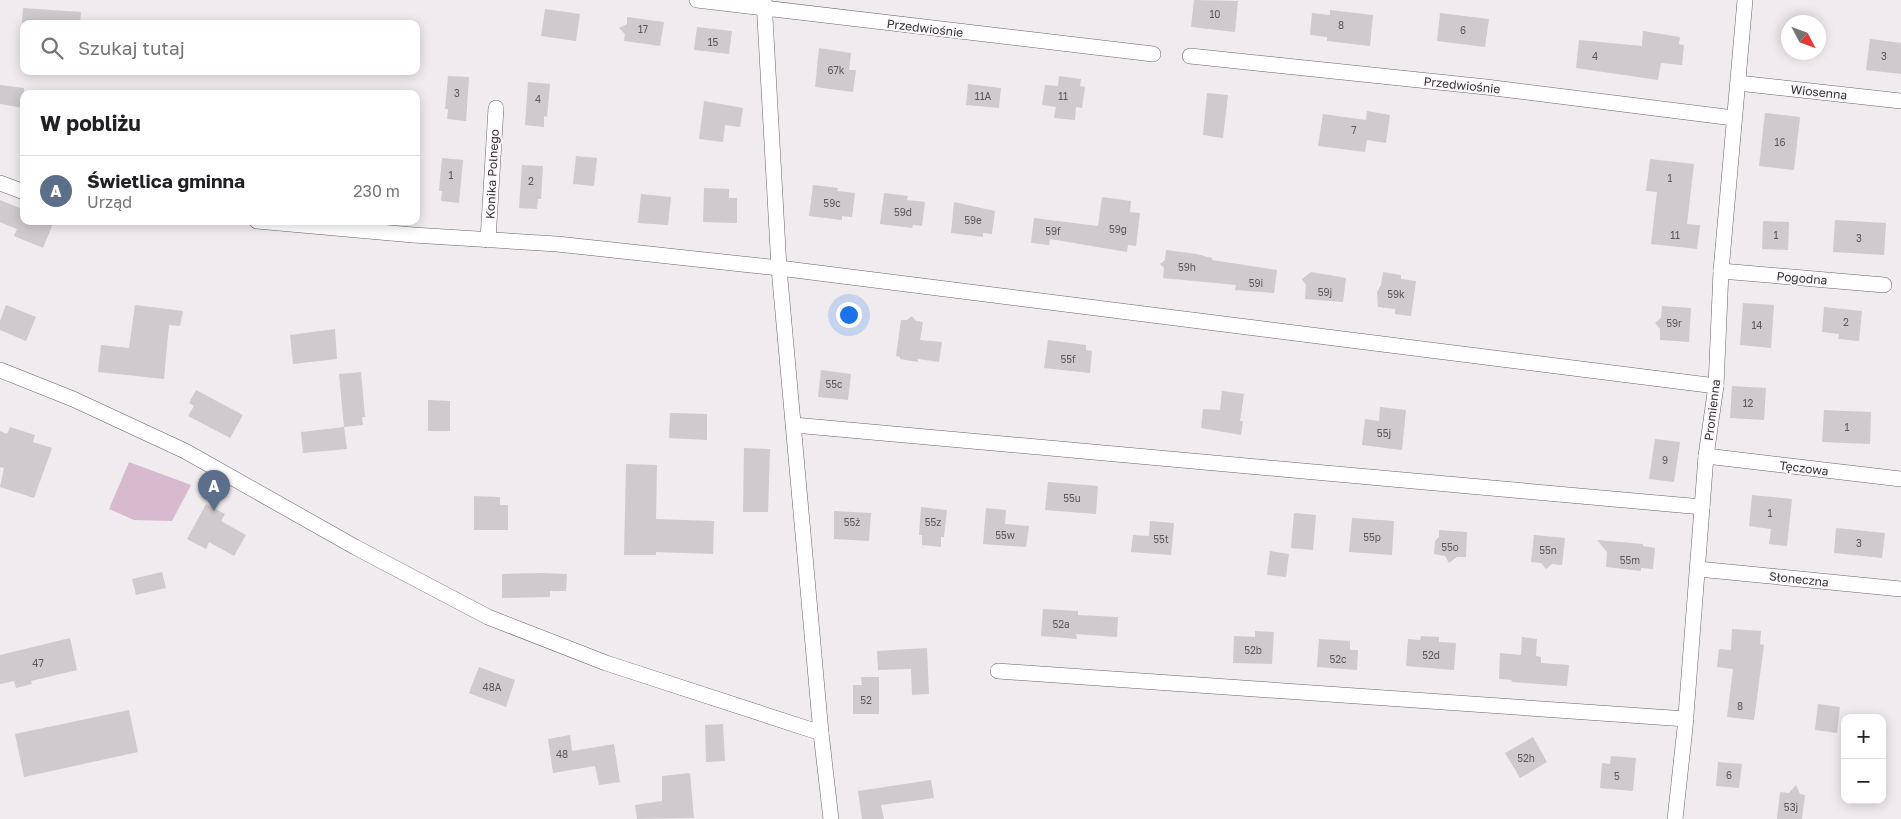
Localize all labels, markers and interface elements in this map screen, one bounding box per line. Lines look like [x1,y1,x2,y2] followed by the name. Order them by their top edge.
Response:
[1209,8,1221,20] house number: 10
[1781,15,1826,60] north arrow
[886,16,964,40] street label: Przedwiośnie
[1338,19,1344,31] house number: 8
[20,20,420,75] search box
[638,23,648,35] house number: 17
[1460,24,1466,36] house number: 6
[38,34,66,62] icon: search
[78,36,185,59] text: Szukaj tutaj
[708,36,719,48] house number: 15
[1592,50,1598,62] house number: 4
[1881,50,1887,62] house number: 3
[828,64,845,76] house number: 67k
[1423,74,1501,96] street label: Przedwiośnie
[1790,82,1848,102] street label: Wiosenna
[454,87,460,99] house number: 3
[975,90,991,102] house number: 11A
[1058,90,1068,102] house number: 11
[535,93,541,105] house number: 4
[40,110,141,136] text: W pobliżu
[1351,124,1357,136] house number: 7
[482,129,502,219] street label: Konika Polnego
[1775,136,1785,148] house number: 16
[87,169,245,192] text: Świetlica gminna
[449,169,454,181] house number: 1
[1668,172,1673,184] house number: 1
[528,175,534,187] house number: 2
[50,181,62,201] text: A
[353,181,400,201] text: 230 m
[87,192,132,212] text: Urząd
[823,197,841,209] house number: 59c
[894,206,912,218] house number: 59d
[964,214,982,226] house number: 59e
[1109,223,1127,235] house number: 59g
[1045,225,1061,237] house number: 59f
[1670,229,1680,241] house number: 11
[1774,229,1779,241] house number: 1
[1856,232,1862,244] house number: 3
[1178,261,1196,273] house number: 59h
[1776,268,1828,288] street label: Pogodna
[1249,277,1263,289] house number: 59i
[1318,286,1332,298] house number: 59j
[1387,288,1405,300] house number: 59k
[836,302,862,328] your location
[1843,316,1849,328] house number: 2
[1666,317,1682,329] house number: 59r
[1752,319,1762,331] house number: 14
[1060,353,1076,365] house number: 55f
[825,378,843,390] house number: 55c
[1701,378,1723,442] street label: Promienna
[1743,397,1754,409] house number: 12
[1845,421,1850,433] house number: 1
[1377,427,1391,439] house number: 55j
[1662,454,1668,466] house number: 9
[1779,458,1829,478] street label: Tęczowa
[198,470,230,511] pin: A
[1063,492,1081,504] house number: 55u
[1768,507,1773,519] house number: 1
[844,516,860,528] house number: 55ż
[925,516,941,528] house number: 55z
[995,529,1015,541] house number: 55w
[1363,531,1381,543] house number: 55p
[1153,533,1169,545] house number: 55t
[1856,537,1862,549] house number: 3
[1441,541,1459,553] house number: 55o
[1539,544,1557,556] house number: 55n
[1620,554,1640,566] house number: 55m
[1768,568,1830,590] street label: Słoneczna
[1052,618,1070,630] house number: 52a
[1244,644,1262,656] house number: 52b
[1422,649,1440,661] house number: 52d
[1329,653,1347,665] house number: 52c
[32,657,44,669] house number: 47
[483,681,502,693] house number: 48A
[860,694,872,706] house number: 52
[1737,700,1743,712] house number: 8
[1841,714,1886,804] map controls
[1841,714,1886,759] button: +
[556,748,568,760] house number: 48
[1517,752,1535,764] house number: 52h
[1841,759,1886,804] button: −
[1726,769,1732,781] house number: 6
[1614,770,1620,782] house number: 5
[1784,801,1798,813] house number: 53j

